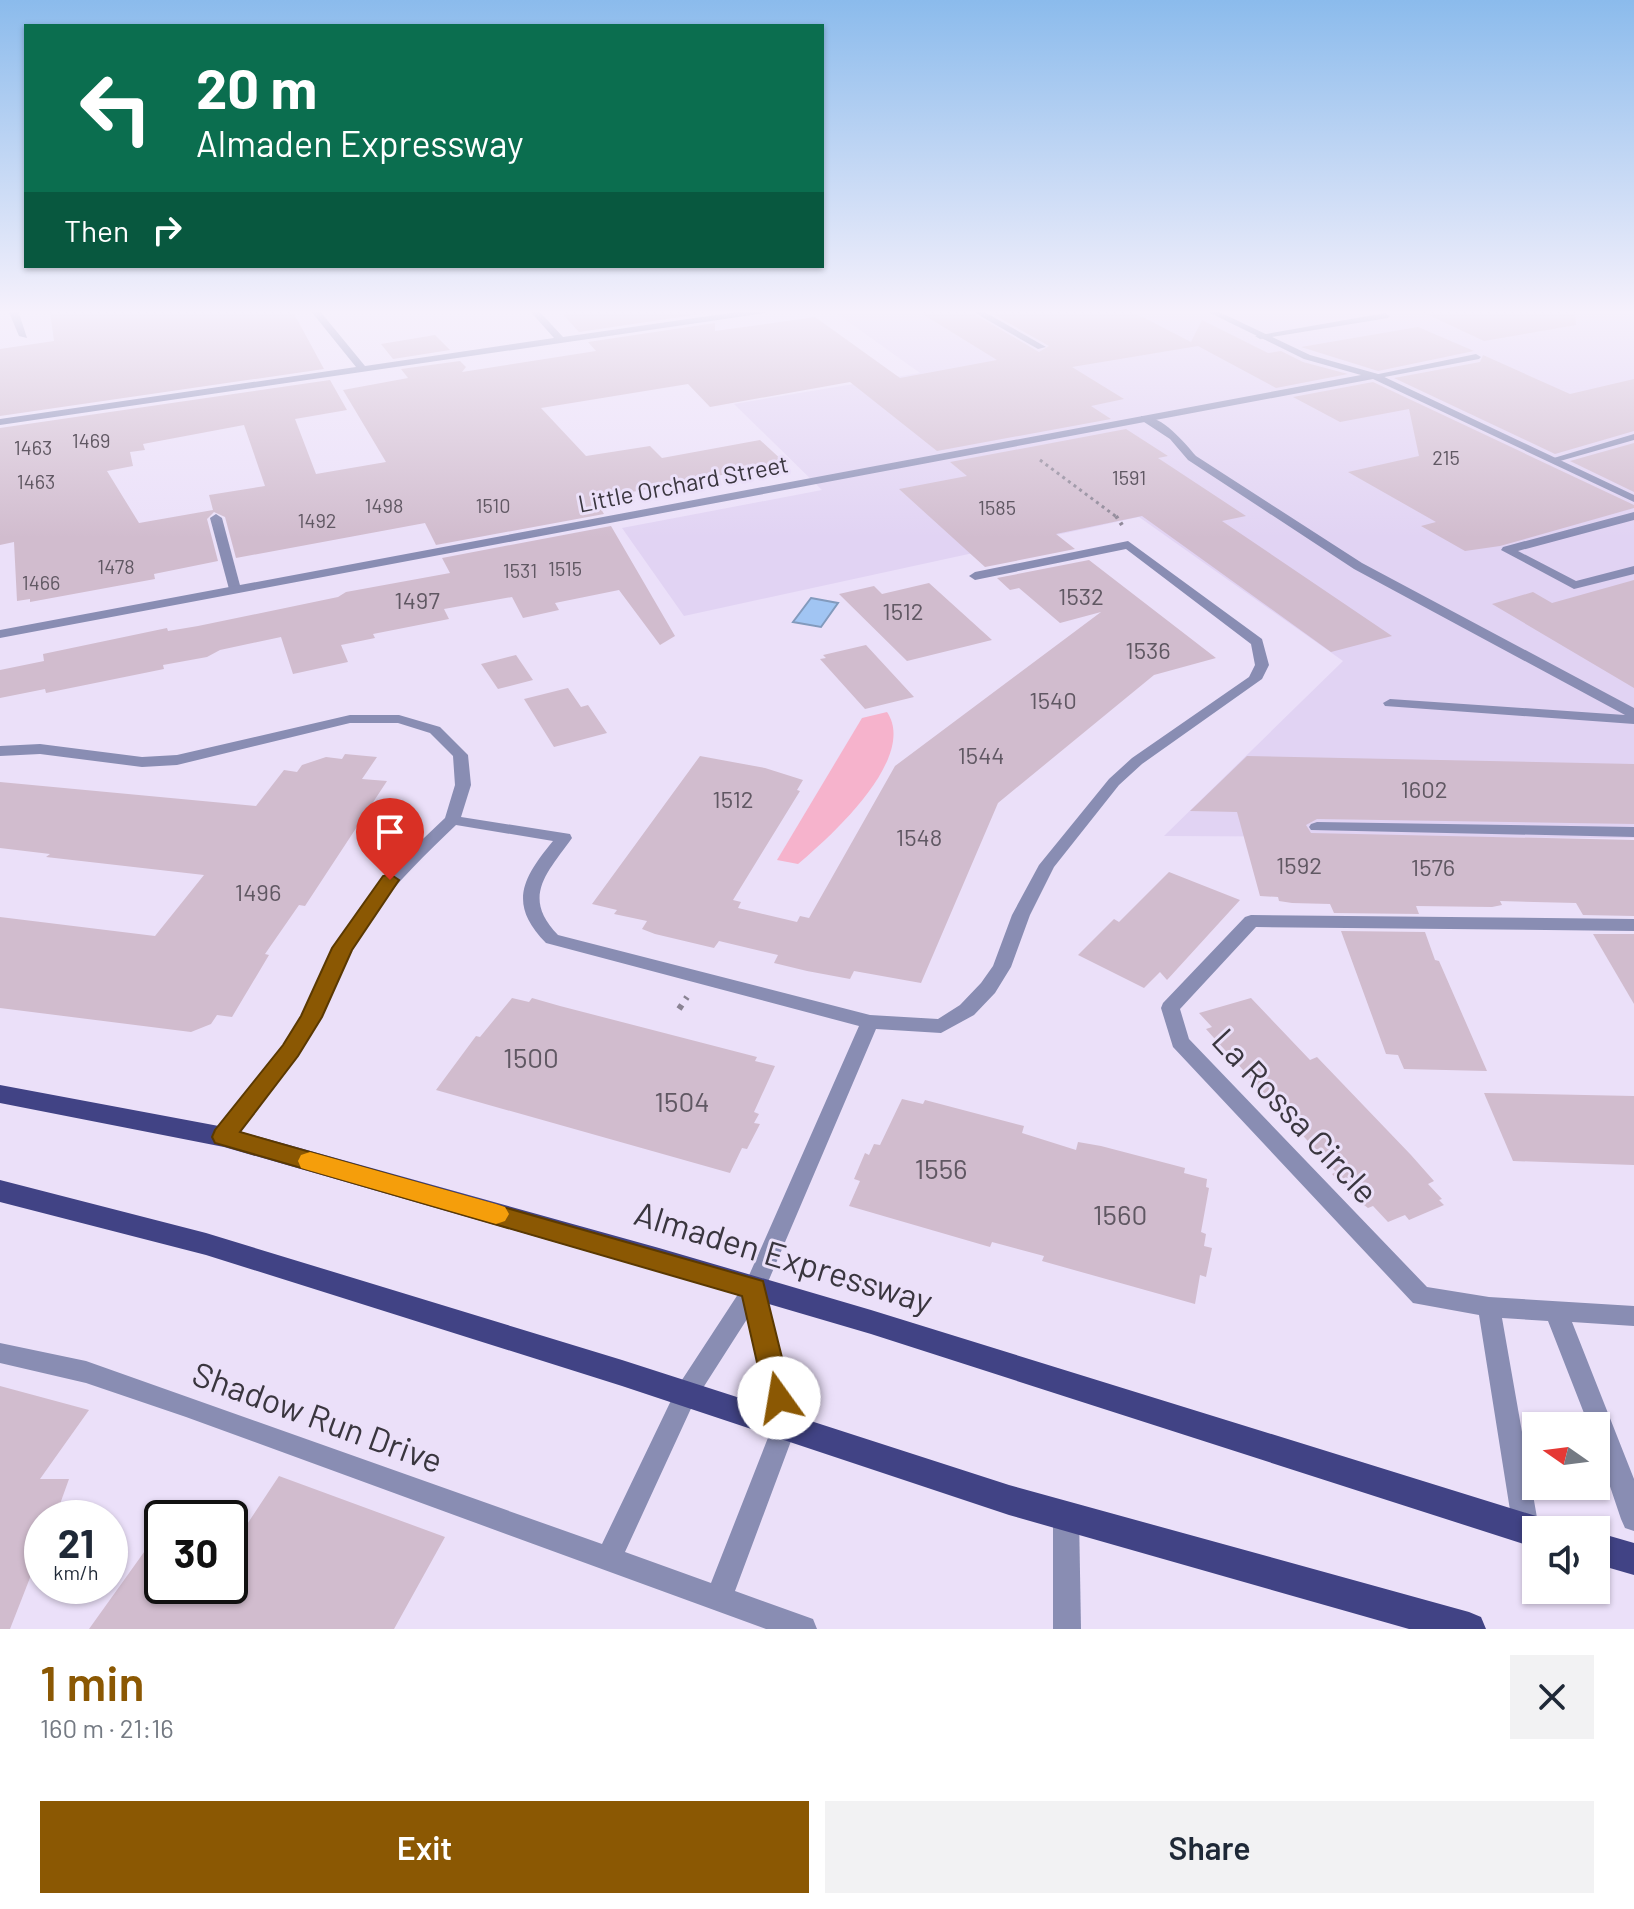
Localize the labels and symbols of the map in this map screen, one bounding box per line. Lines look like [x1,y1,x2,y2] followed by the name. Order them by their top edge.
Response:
[72,428,110,452] house number: 1469
[14,435,52,459] house number: 1463
[1432,445,1460,469] house number: 215
[575,448,791,518] street label: Little Orchard Street
[1112,465,1146,489] house number: 1591
[17,469,55,493] house number: 1463
[365,493,403,517] house number: 1498
[475,493,511,517] house number: 1510
[978,495,1016,519] house number: 1585
[297,508,337,532] house number: 1492
[97,554,135,578] house number: 1478
[548,556,582,580] house number: 1515
[503,558,537,582] house number: 1531
[22,570,60,594] house number: 1466
[1058,581,1104,610] house number: 1532
[394,585,440,614] house number: 1497
[882,596,924,625] house number: 1512
[1125,635,1171,664] house number: 1536
[1029,685,1077,714] house number: 1540
[957,740,1005,769] house number: 1544
[1400,774,1448,803] house number: 1602
[712,784,754,813] house number: 1512
[356,798,424,880] pin
[896,822,942,851] house number: 1548
[1276,850,1322,879] house number: 1592
[1411,852,1455,881] house number: 1576
[235,877,281,906] house number: 1496
[1205,1019,1387,1211] street label: La Rossa Circle
[503,1040,559,1074] house number: 1500
[654,1084,710,1118] house number: 1504
[914,1151,968,1185] house number: 1556
[630,1191,938,1321] street label: Almaden Expressway
[1093,1197,1147,1231] house number: 1560
[187,1352,449,1480] street label: Shadow Run Drive
[737,1356,821,1440] position arrow
[1522,1412,1610,1500] north arrow
[144,1500,248,1604] speed limit sign: 30

